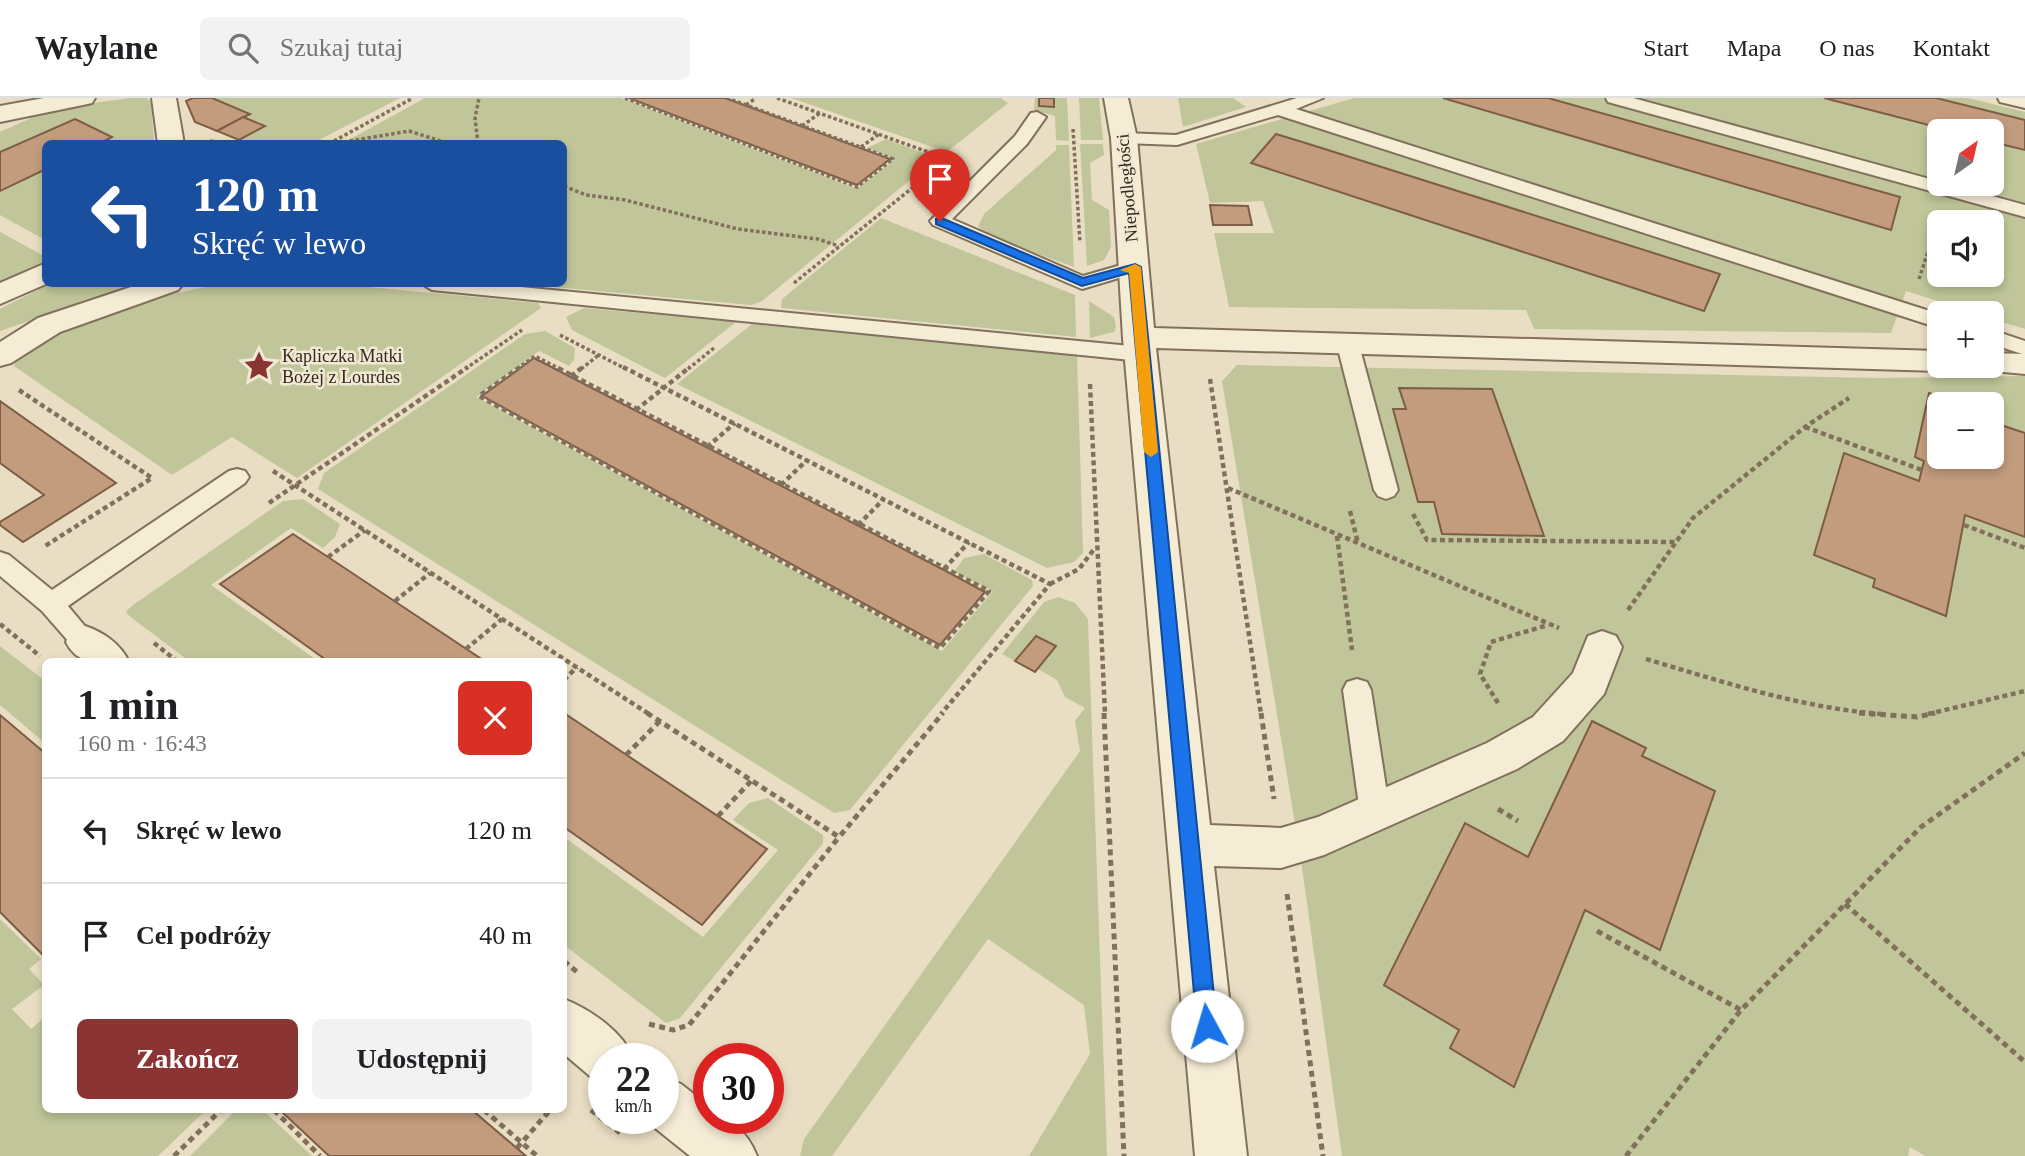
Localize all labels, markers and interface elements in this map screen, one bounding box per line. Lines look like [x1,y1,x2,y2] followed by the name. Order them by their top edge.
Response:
[200,17,690,80] search box
[224,29,262,67] icon: search
[35,30,158,66] text: Waylane
[280,33,403,62] text: Szukaj tutaj
[1643,35,1689,61] text: Start
[1727,35,1781,61] text: Mapa
[1819,35,1875,61] text: O nas
[1913,35,1990,61] text: Kontakt
[1927,119,2004,196] north arrow
[1927,119,2004,469] map controls
[1112,133,1142,243] street label: Niepodległości
[910,149,970,221] pin
[921,160,959,198] icon: arrive
[192,167,319,222] text: 120 m
[77,168,168,259] icon: left
[1927,210,2004,287] button: sound
[192,225,366,261] text: Skręć w lewo
[1927,301,2004,378] button: +
[282,346,402,387] place label: Kapliczka Matki Bożej z Lourdes
[242,349,276,383] place icon: Kapliczka Matki Bożej z Lourdes
[1927,392,2004,469] button: −
[458,681,532,755] button: close
[77,682,179,728] text: 1 min
[77,731,207,756] text: 160 m · 16:43
[77,812,115,850] icon: left
[136,816,282,845] text: Skręć w lewo
[466,816,532,845] text: 120 m
[77,917,115,955] icon: arrive
[136,921,271,950] text: Cel podróży
[479,921,532,950] text: 40 m
[1170,989,1244,1063] position arrow
[77,1019,298,1099] button: Zakończ
[312,1019,532,1099] button: Udostępnij
[693,1043,784,1134] speed limit sign: 30
[616,1060,651,1099] text: 22
[615,1096,652,1116] text: km/h

